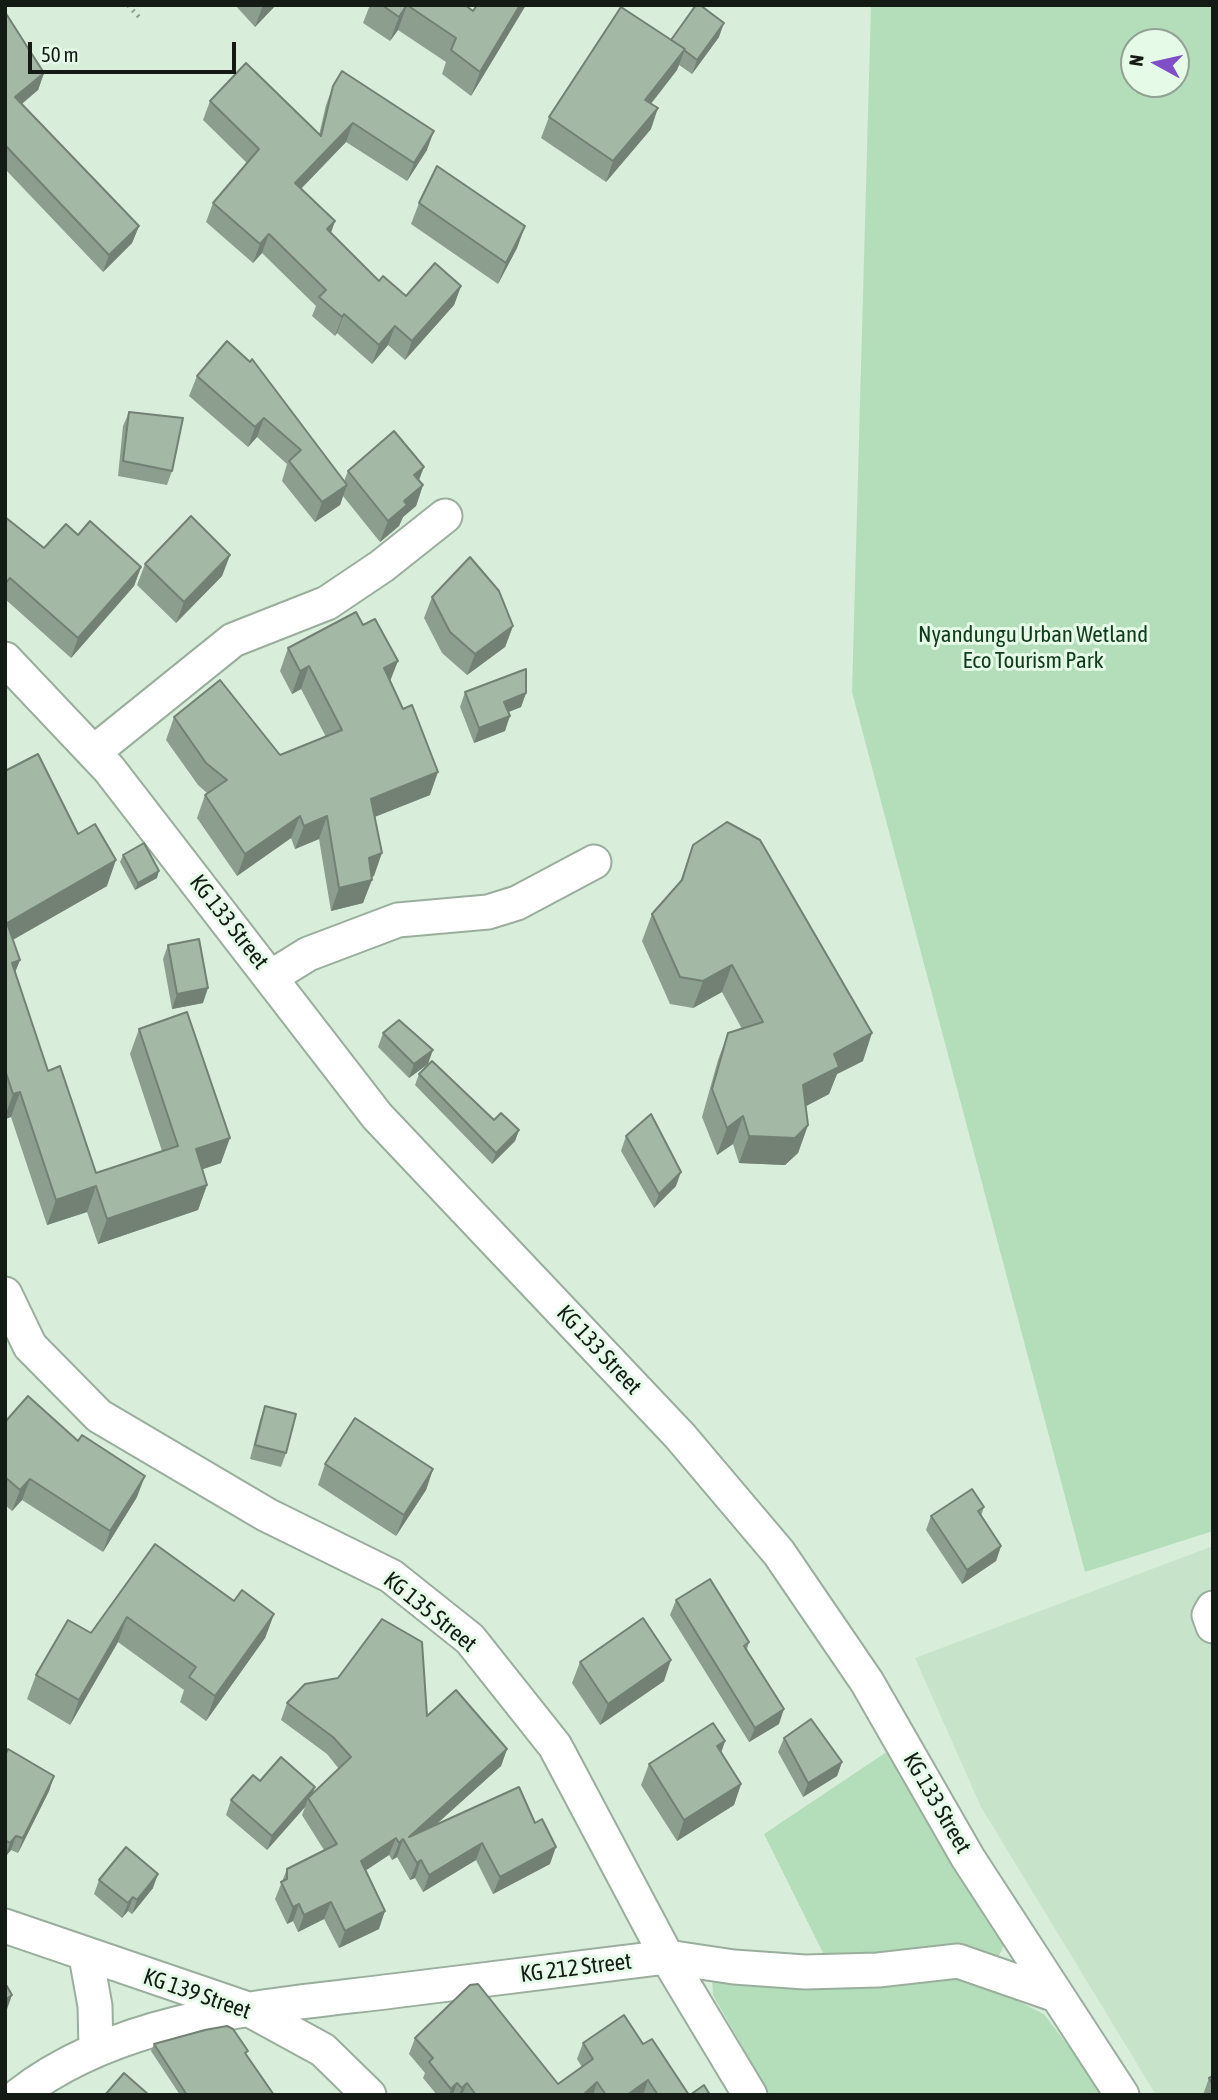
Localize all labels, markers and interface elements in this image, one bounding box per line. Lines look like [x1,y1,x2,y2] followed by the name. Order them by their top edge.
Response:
[32,28,240,72] scale bar
[1120,28,1190,98] north arrow
[41,42,79,66] text: 50 m
[1125,53,1148,67] text: N
[918,621,1148,675] park label: Nyandungu Urban Wetland Eco Tourism Park
[184,869,274,975] street label: KG 133 Street
[551,1300,647,1400] street label: KG 133 Street
[378,1566,482,1658] street label: KG 135 Street
[897,1748,977,1858] street label: KG 133 Street
[519,1947,633,1989] street label: KG 212 Street
[140,1963,254,2025] street label: KG 139 Street

